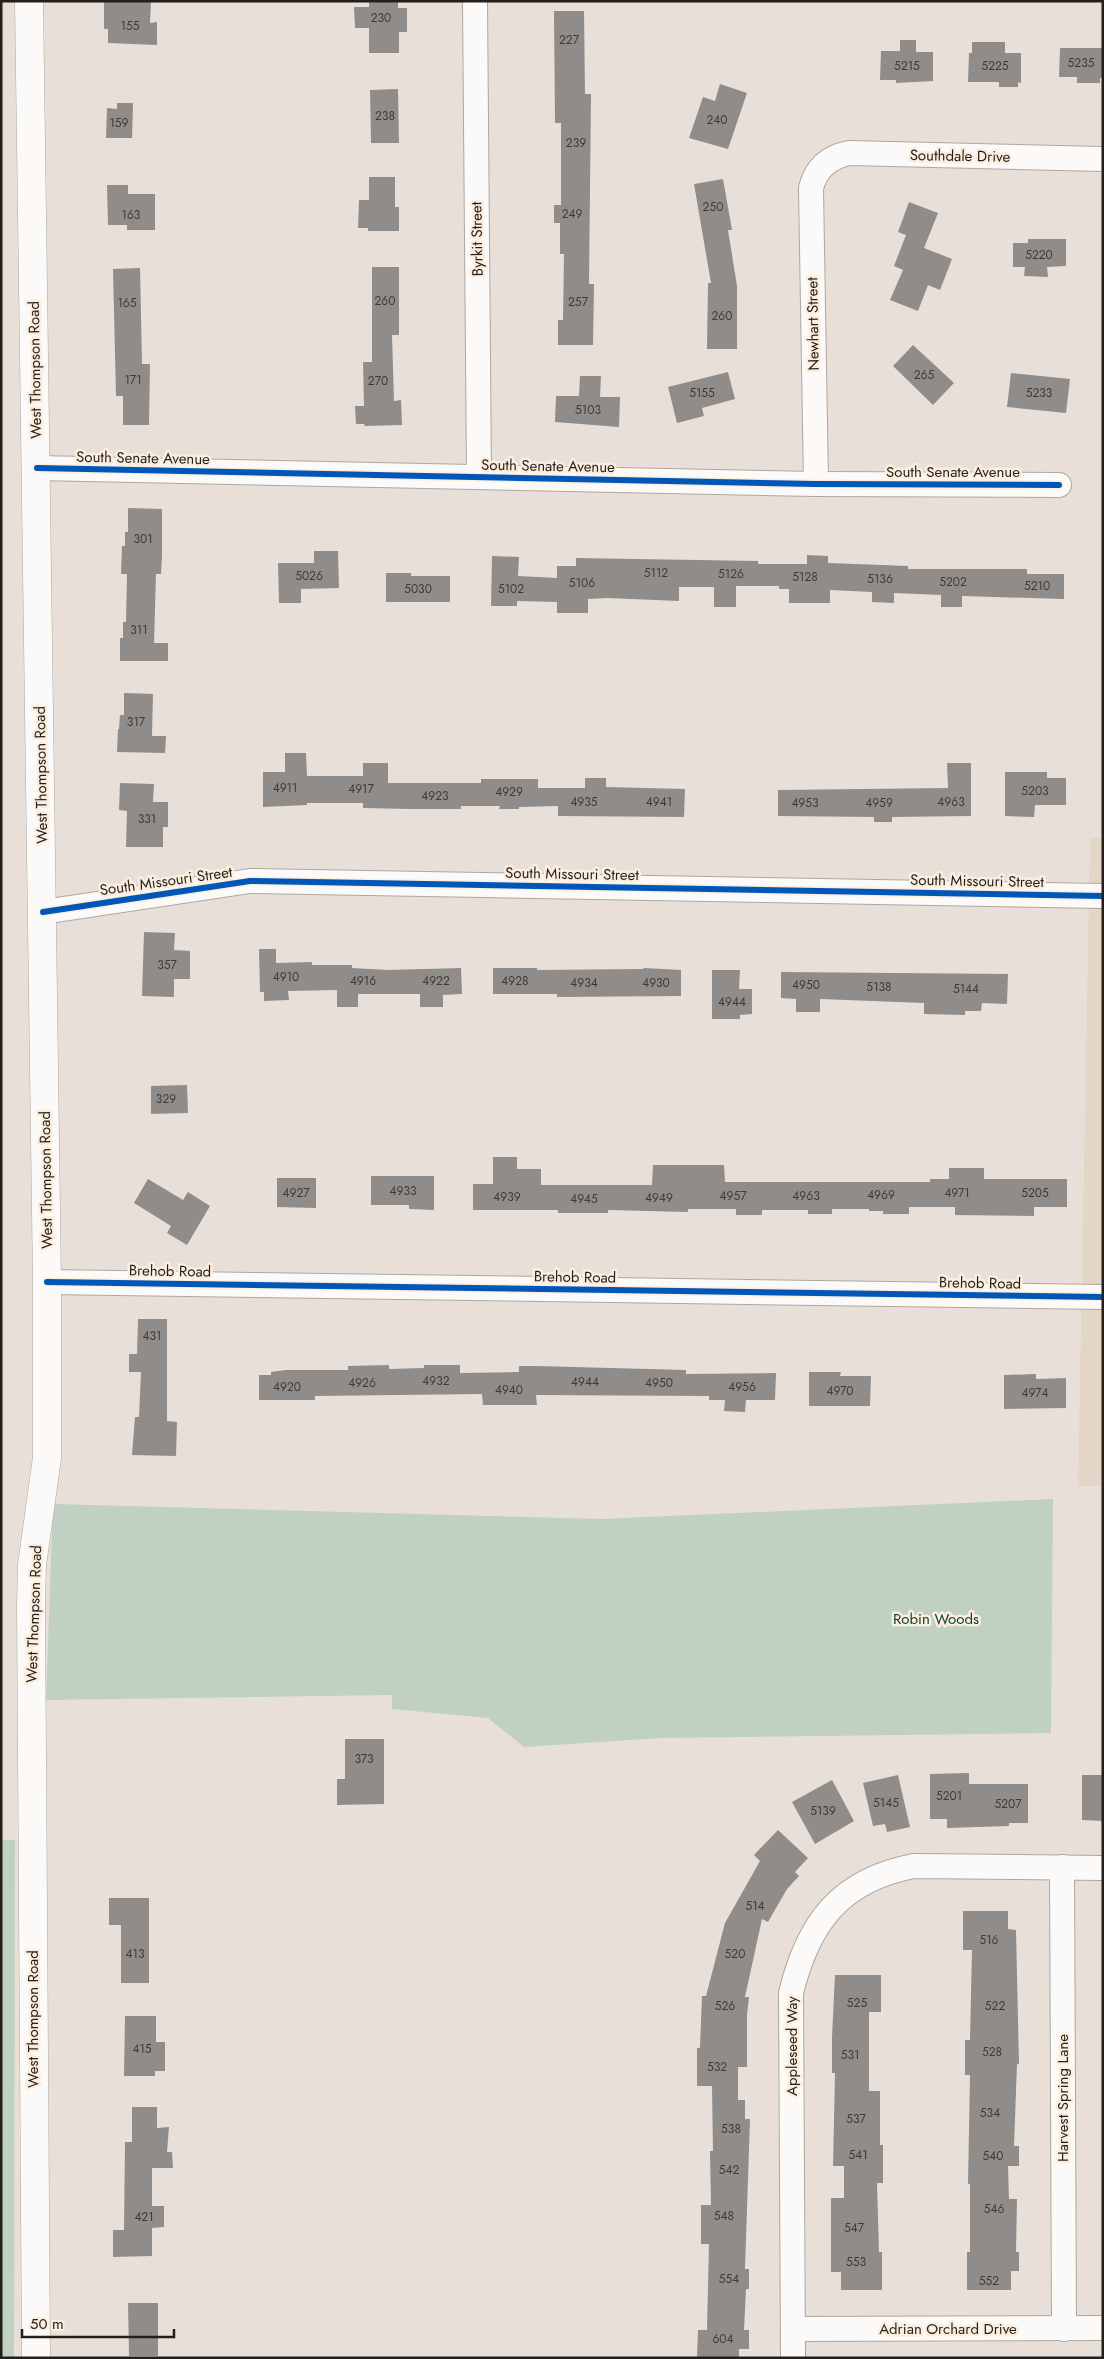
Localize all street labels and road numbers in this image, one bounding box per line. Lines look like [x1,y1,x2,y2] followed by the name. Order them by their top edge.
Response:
[910,144,1011,168] street label: Southdale Drive
[465,201,489,276] street label: Byrkit Street
[801,277,825,371] street label: Newhart Street
[23,301,47,439] street label: West Thompson Road
[76,446,210,470] street label: South Senate Avenue
[481,454,615,478] street label: South Senate Avenue
[886,461,1020,483] street label: South Senate Avenue
[29,706,53,844] street label: West Thompson Road
[98,861,234,901] street label: South Missouri Street
[505,862,639,886] street label: South Missouri Street
[910,869,1044,893] street label: South Missouri Street
[34,1111,58,1249] street label: West Thompson Road
[129,1259,211,1283] street label: Brehob Road
[534,1265,616,1289] street label: Brehob Road
[939,1271,1021,1295] street label: Brehob Road
[21,1545,47,1683] street label: West Thompson Road
[22,1950,44,2088] street label: West Thompson Road
[781,1996,803,2096] street label: Appleseed Way
[1052,2034,1074,2162] street label: Harvest Spring Lane
[879,2318,1017,2340] street label: Adrian Orchard Drive

